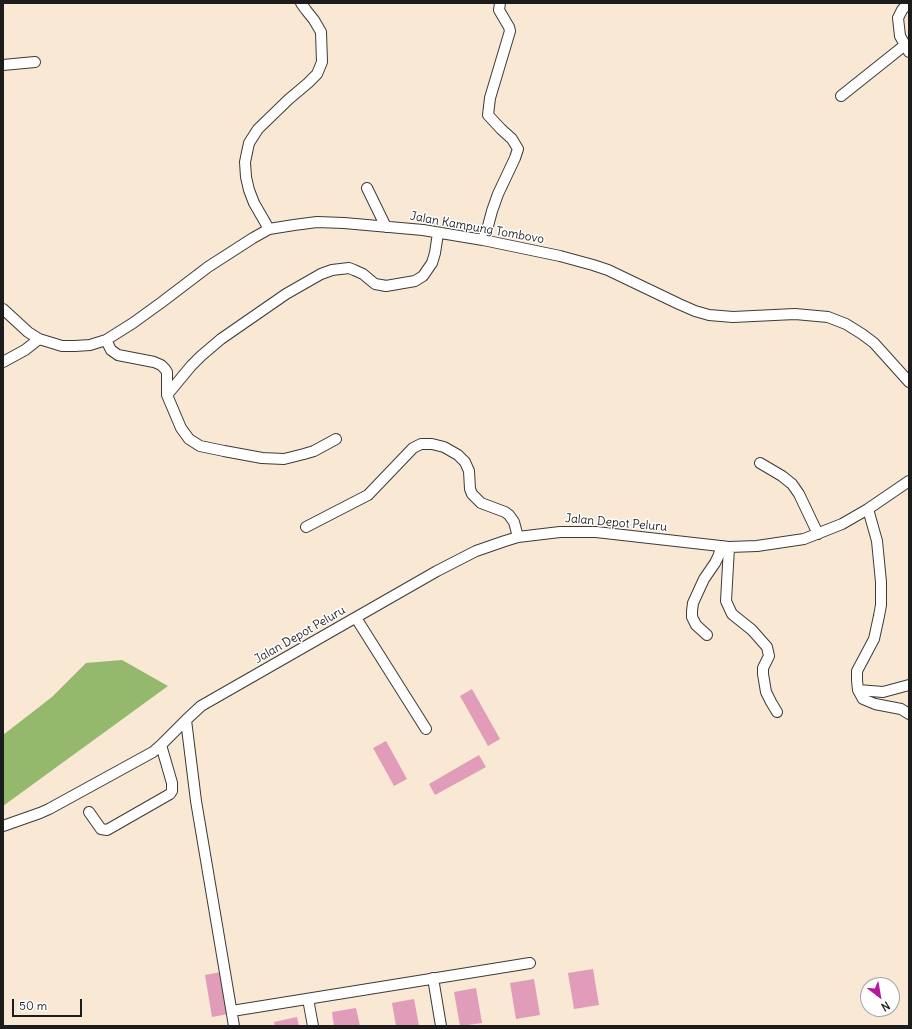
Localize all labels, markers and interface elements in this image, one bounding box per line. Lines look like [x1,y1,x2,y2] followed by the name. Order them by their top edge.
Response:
[409,209,545,247] street label: Jalan Kampung Tombovo
[564,511,668,535] street label: Jalan Depot Peluru
[252,603,348,667] street label: Jalan Depot Peluru
[860,977,900,1017] north arrow
[14,991,84,1017] scale bar
[19,998,47,1013] text: 50 m
[879,998,893,1014] text: N

